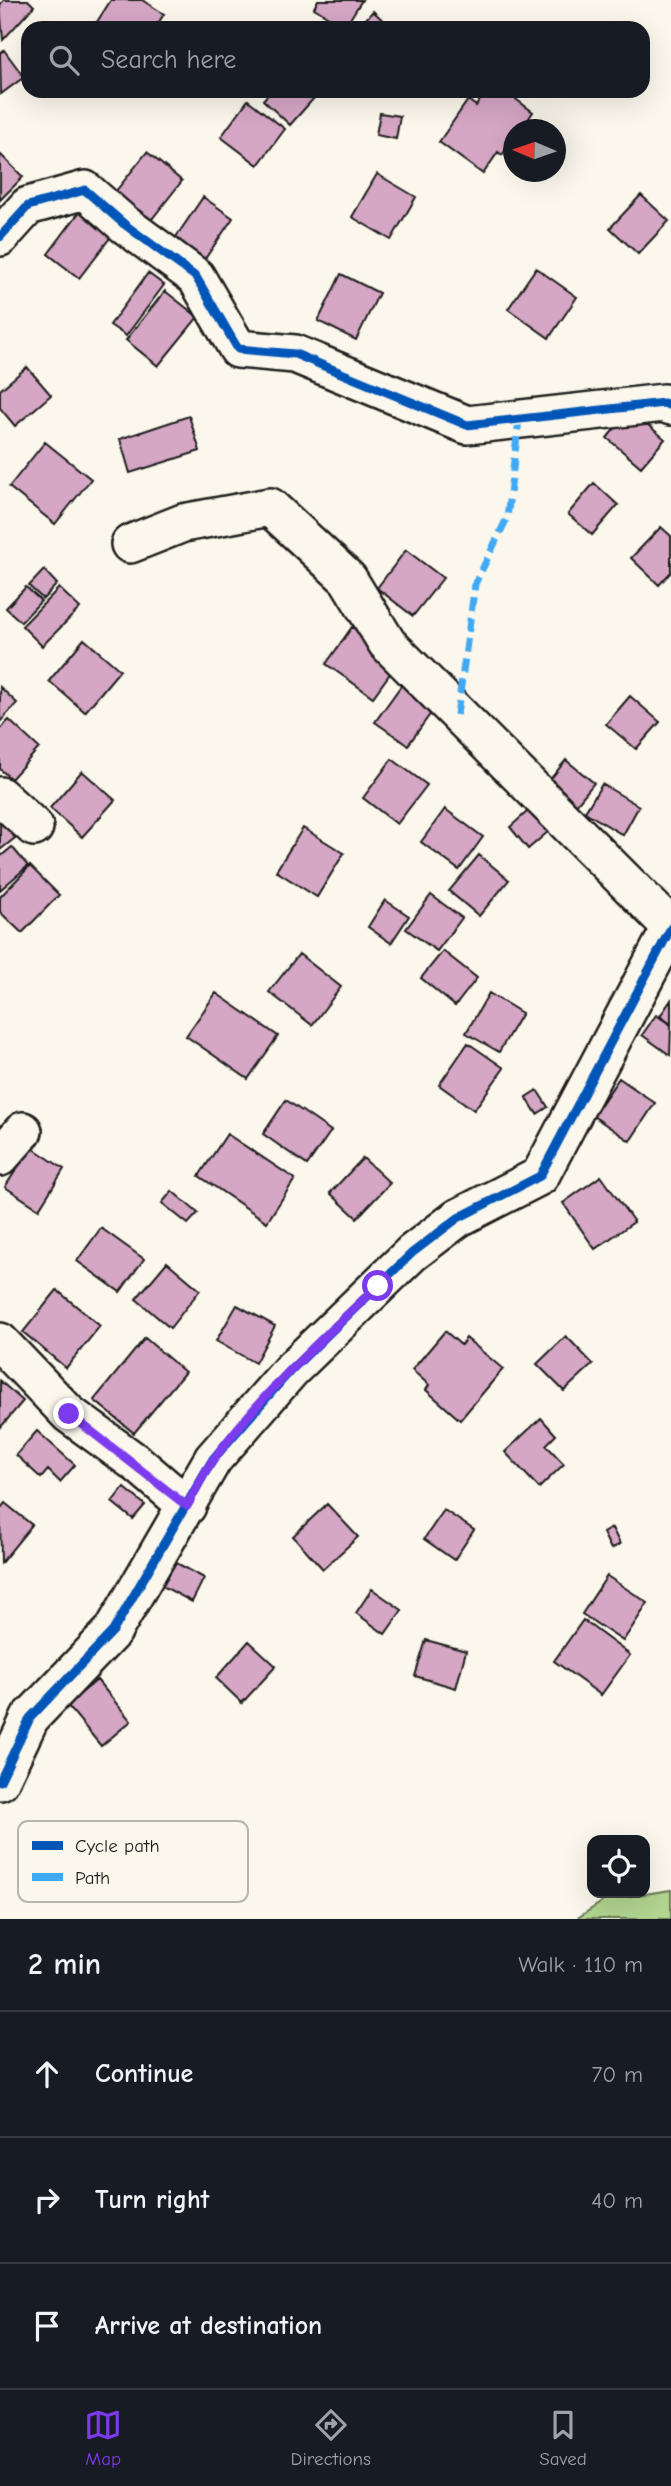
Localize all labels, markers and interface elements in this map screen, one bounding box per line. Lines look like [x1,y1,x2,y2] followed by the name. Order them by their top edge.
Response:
[21,21,650,98] search box
[45,41,83,79] icon: search
[101,45,236,75] text: Search here
[503,119,566,182] north arrow
[362,1270,393,1301] route start
[53,1398,84,1429] route end
[18,1821,248,1902] legend
[75,1835,160,1857] text: Cycle path
[587,1835,650,1898] map controls
[587,1835,650,1898] button: locate
[75,1867,110,1889] text: Path
[28,1947,101,1982] text: 2 min
[518,1951,643,1978] text: Walk · 110 m
[28,2055,66,2093] icon: ahead
[95,2059,193,2089] text: Continue
[591,2061,643,2088] text: 70 m
[28,2181,66,2219] icon: right
[95,2185,209,2215] text: Turn right
[591,2187,643,2214] text: 40 m
[28,2307,66,2345] icon: arrive
[95,2311,322,2341] text: Arrive at destination
[84,2406,122,2470] tab: Map
[291,2406,371,2470] tab: Directions
[539,2406,587,2470] tab: Saved

